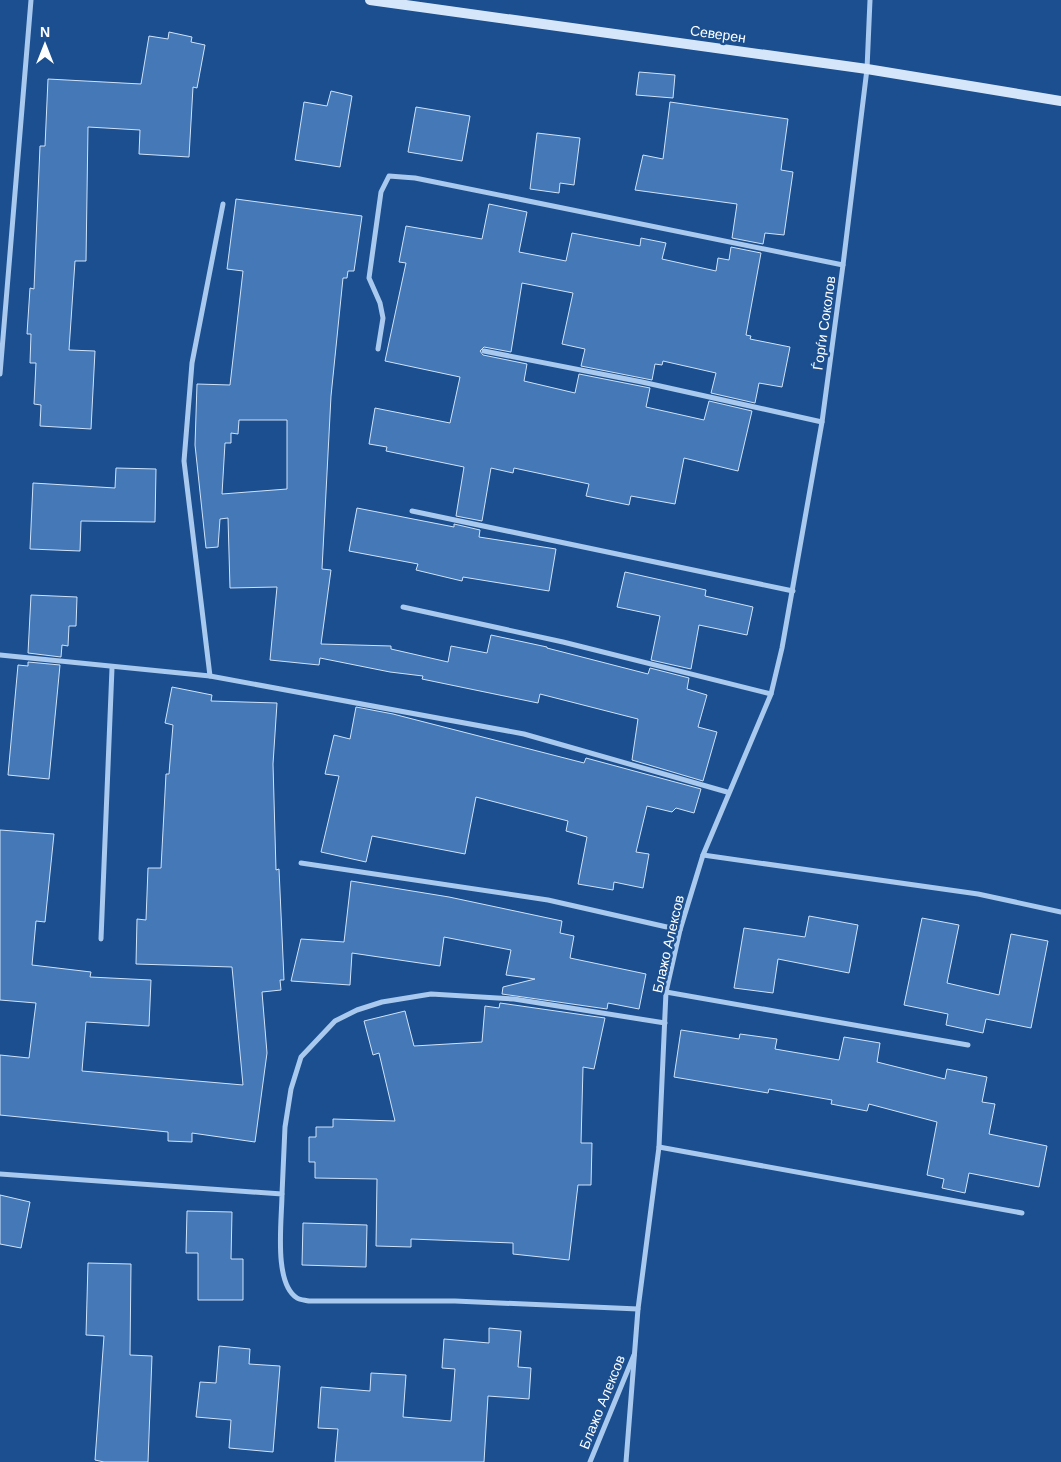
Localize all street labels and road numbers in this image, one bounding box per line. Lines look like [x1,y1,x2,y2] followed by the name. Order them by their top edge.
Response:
[689,22,747,46] street label: Северен
[809,275,839,371] street label: Ѓорѓи Соколов
[649,893,687,995] street label: Блажо Алексов
[576,1353,628,1451] street label: Блажо Алексов

